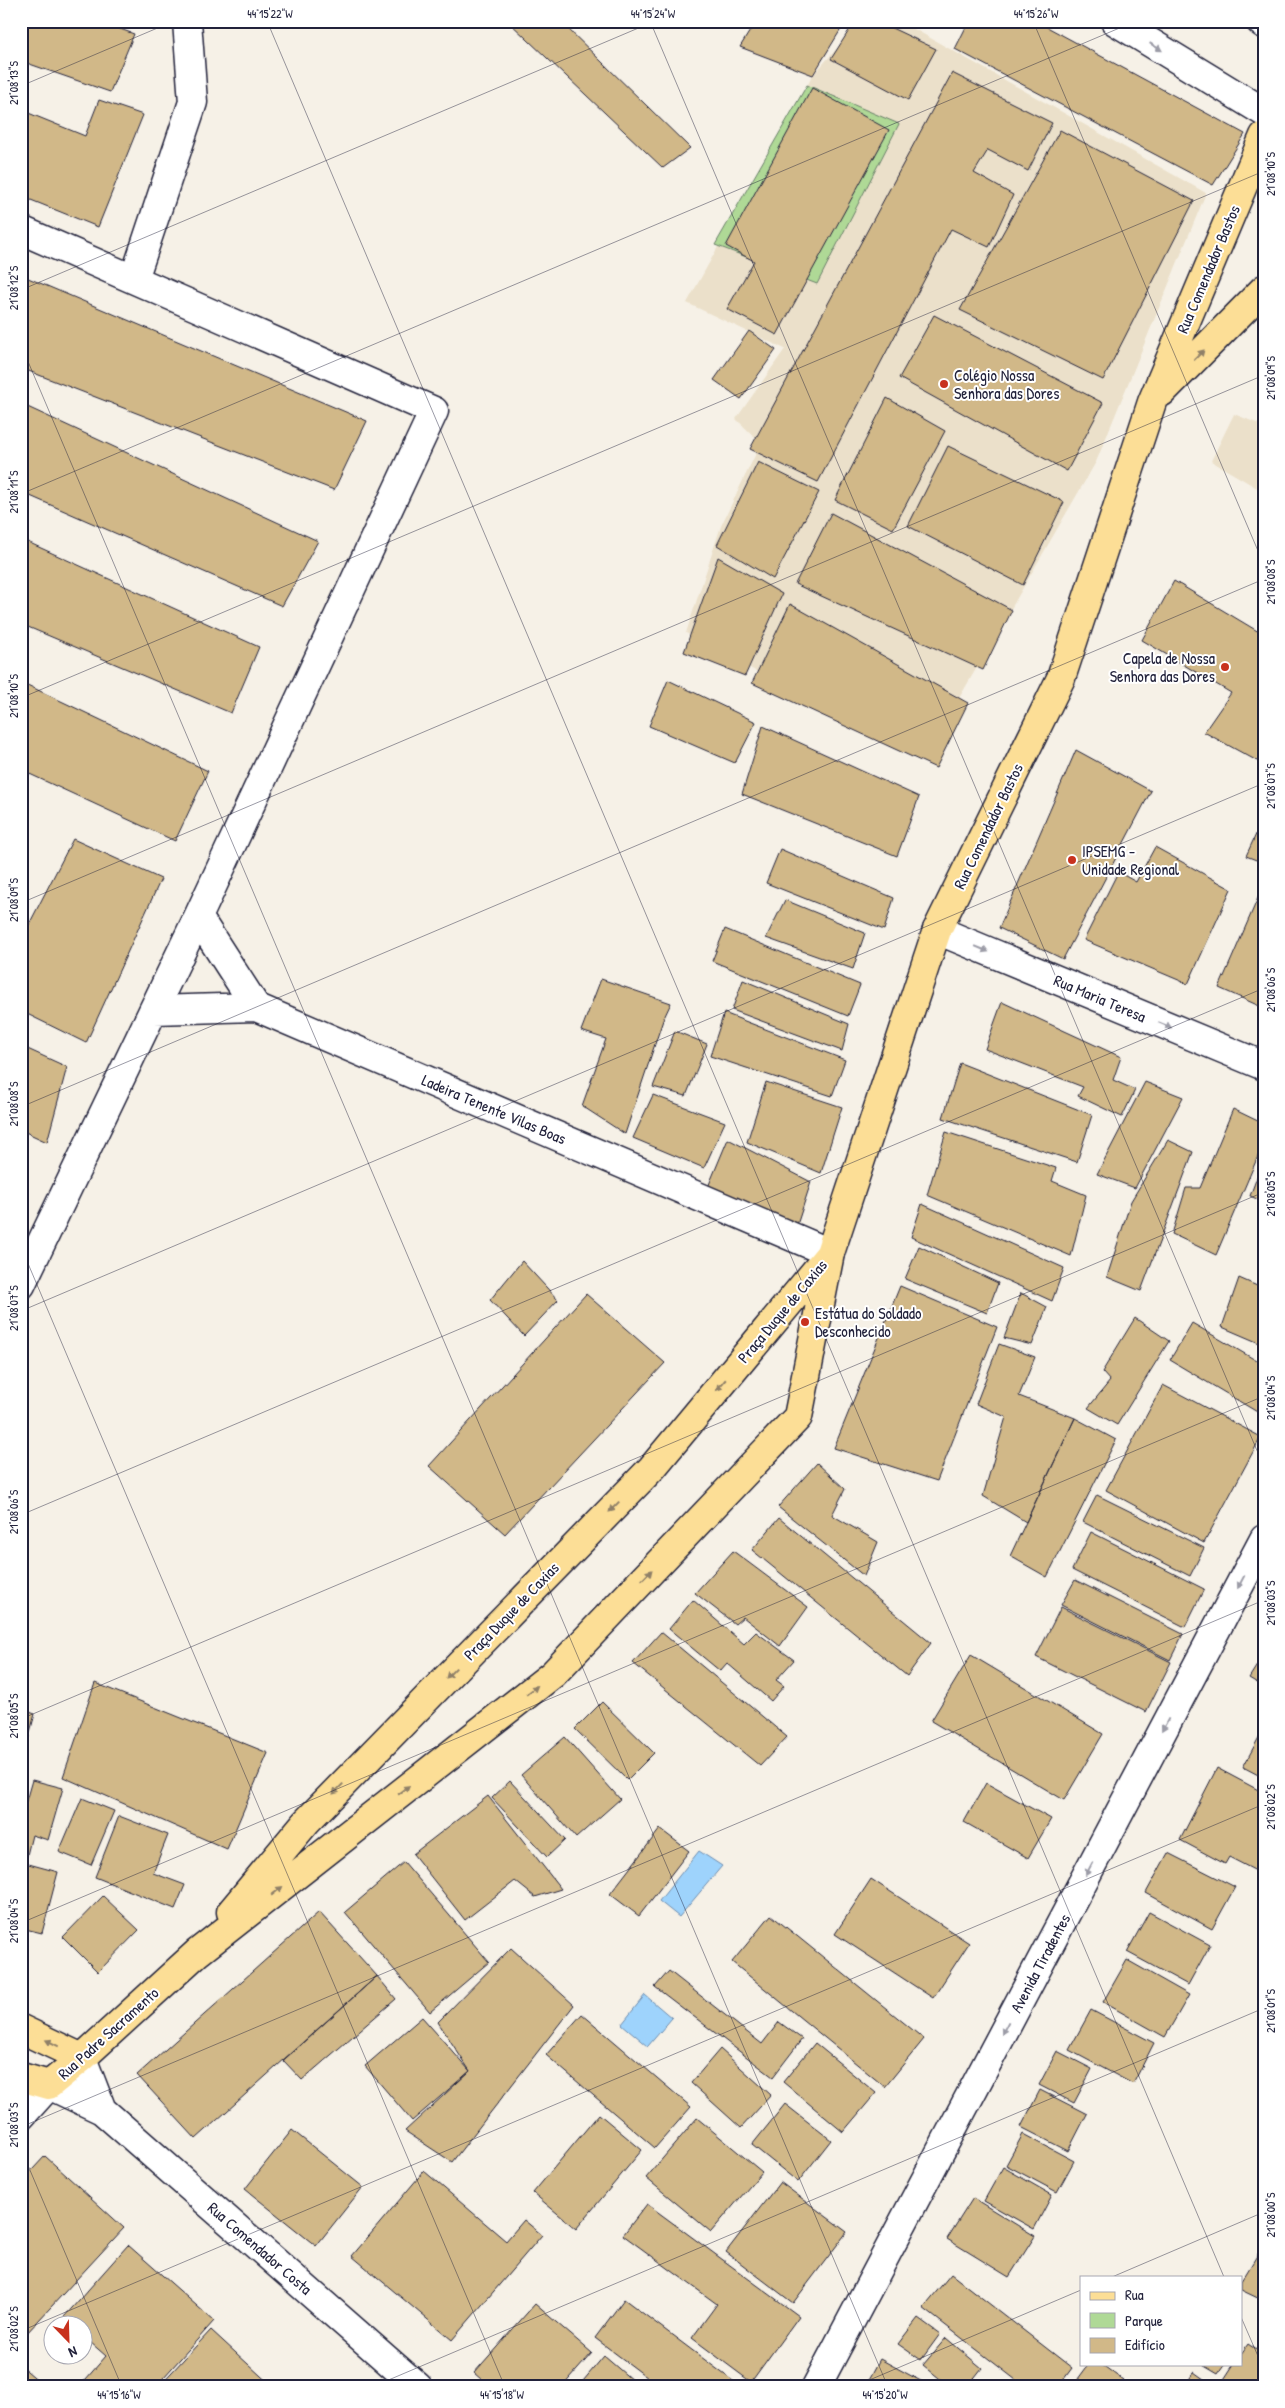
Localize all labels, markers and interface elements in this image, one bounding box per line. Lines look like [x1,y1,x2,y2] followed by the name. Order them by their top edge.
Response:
[247,5,293,22] text: 44°15'22"W
[631,5,676,22] text: 44°15'24"W
[1014,5,1059,22] text: 44°15'26"W
[1150,42,1163,51] one-way arrow
[5,60,22,105] text: 21°08'13"S
[1262,151,1279,196] text: 21°08'10"S
[1171,202,1245,336] street label: Rua Comendador Bastos
[5,265,22,310] text: 21°08'12"S
[1193,349,1205,361] one-way arrow
[1262,355,1279,400] text: 21°08'09"S
[954,364,1059,404] place label: Colégio Nossa Senhora das Dores
[938,378,950,390] marker: Colégio Nossa Senhora das Dores
[5,470,22,514] text: 21°08'11"S
[1262,559,1279,605] text: 21°08'08"S
[1110,647,1215,687] place label: Capela de Nossa Senhora das Dores
[1219,661,1231,673] marker: Capela de Nossa Senhora das Dores
[5,673,22,718] text: 21°08'10"S
[948,760,1028,892] street label: Rua Comendador Bastos
[1262,763,1279,809] text: 21°08'07"S
[1082,840,1180,880] place label: IPSEMG - Unidade Regional
[1066,854,1078,866] marker: IPSEMG - Unidade Regional
[5,877,22,922] text: 21°08'09"S
[975,945,989,953] one-way arrow
[1262,967,1279,1012] text: 21°08'06"S
[1051,969,1149,1027] street label: Rua Maria Teresa
[1157,1021,1172,1029] one-way arrow
[418,1069,570,1149] street label: Ladeira Tenente Vilas Boas
[5,1081,22,1127] text: 21°08'08"S
[1262,1171,1279,1216] text: 21°08'05"S
[732,1255,832,1367] street label: Praça Duque de Caxias
[5,1285,22,1331] text: 21°08'07"S
[815,1302,922,1342] place label: Estátua do Soldado Desconhecido
[799,1316,811,1328] marker: Estátua do Soldado Desconhecido
[1262,1375,1279,1420] text: 21°08'04"S
[715,1378,726,1391] one-way arrow
[5,1489,22,1534] text: 21°08'06"S
[608,1501,620,1513] one-way arrow
[458,1557,564,1665] street label: Praça Duque de Caxias
[641,1569,653,1581] one-way arrow
[1237,1574,1245,1589] one-way arrow
[1262,1580,1279,1626] text: 21°08'03"S
[445,1667,457,1679] one-way arrow
[525,1684,538,1695] one-way arrow
[5,1693,22,1738] text: 21°08'05"S
[1161,1718,1169,1733] one-way arrow
[332,1783,344,1795] one-way arrow
[1262,1784,1279,1830] text: 21°08'02"S
[397,1785,410,1796] one-way arrow
[1085,1862,1093,1876] one-way arrow
[270,1885,283,1896] one-way arrow
[5,1898,22,1943] text: 21°08'04"S
[1005,1910,1075,2016] street label: Avenida Tiradentes
[53,1981,164,2084] street label: Rua Padre Sacramento
[1262,1988,1279,2033] text: 21°08'01"S
[1001,2021,1009,2036] one-way arrow
[45,2039,59,2047] one-way arrow
[5,2102,22,2148] text: 21°08'03"S
[1262,2192,1279,2238] text: 21°08'00"S
[203,2197,317,2299] street label: Rua Comendador Costa
[1080,2276,1242,2366] legend
[1125,2284,1144,2305] text: Rua
[5,2306,22,2352] text: 21°08'02"S
[1125,2310,1163,2331] text: Parque
[42,2316,92,2366] north arrow
[1125,2334,1165,2355] text: Edifício
[66,2342,80,2363] text: N
[97,2386,141,2403] text: 44°15'16"W
[480,2386,524,2403] text: 44°15'18"W
[862,2386,908,2403] text: 44°15'20"W

